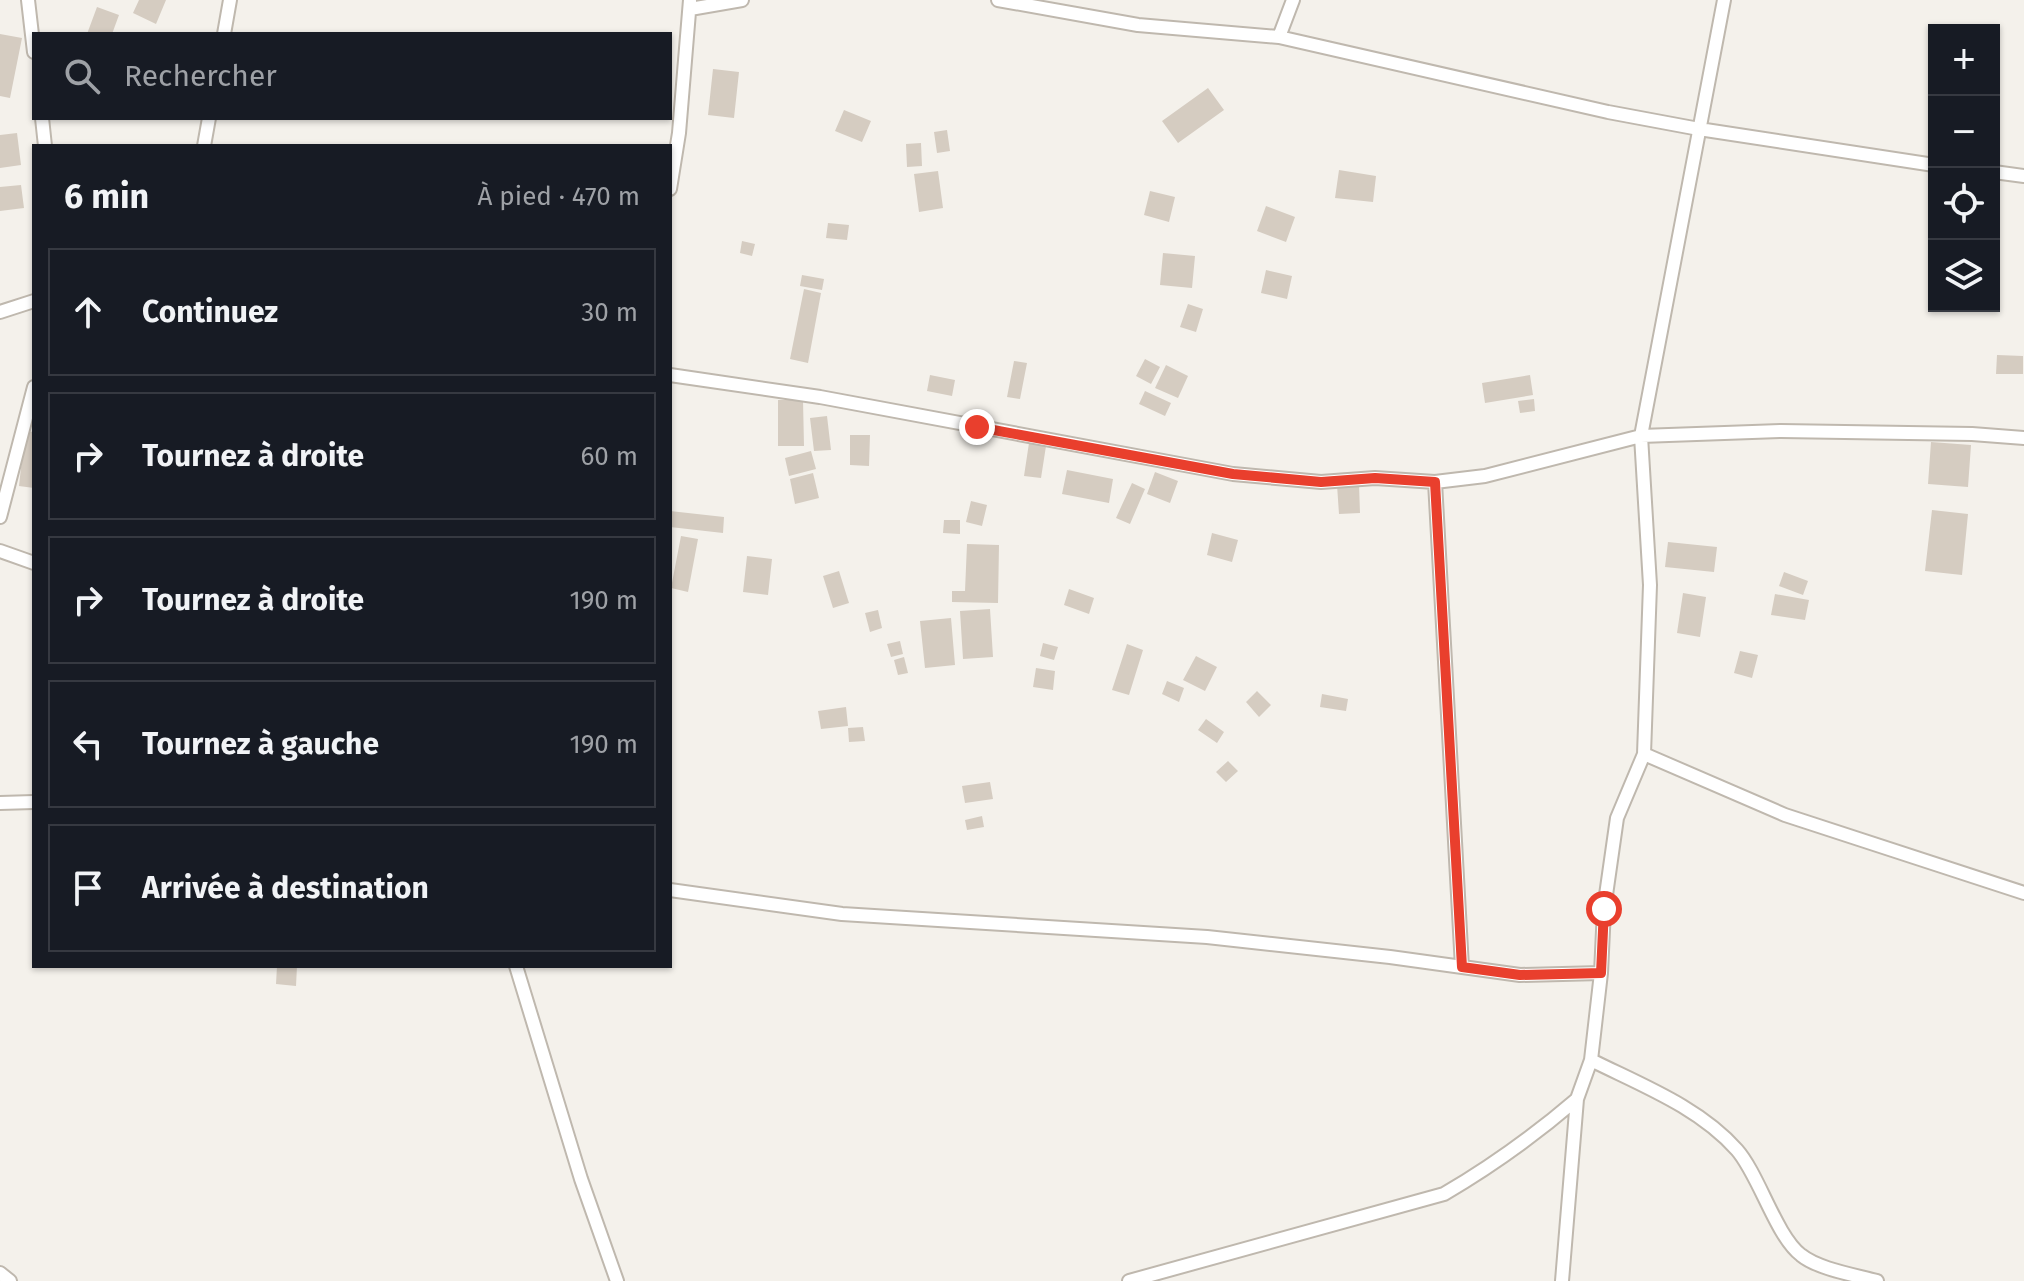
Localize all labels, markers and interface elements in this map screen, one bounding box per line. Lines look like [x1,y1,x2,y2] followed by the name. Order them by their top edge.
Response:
[1928,24,2000,312] map controls
[1928,24,2000,96] button: +
[32,32,672,120] search box
[60,54,104,98] icon: search
[124,58,277,94] text: Rechercher
[1928,96,2000,168] button: −
[1928,168,2000,240] button: locate
[64,176,149,217] text: 6 min
[478,181,640,212] text: À pied · 470 m
[1928,240,2000,312] button: layers
[66,290,110,334] icon: ahead
[142,294,278,330] text: Continuez
[581,297,638,328] text: 30 m
[959,409,995,445] route end
[66,434,110,478] icon: right
[142,438,364,474] text: Tournez à droite
[580,441,638,472] text: 60 m
[66,578,110,622] icon: right
[142,582,364,618] text: Tournez à droite
[569,585,638,616] text: 190 m
[66,722,110,766] icon: left
[142,726,379,762] text: Tournez à gauche
[569,729,638,760] text: 190 m
[66,866,110,910] icon: arrive
[142,870,429,906] text: Arrivée à destination
[1586,891,1622,927] route start

